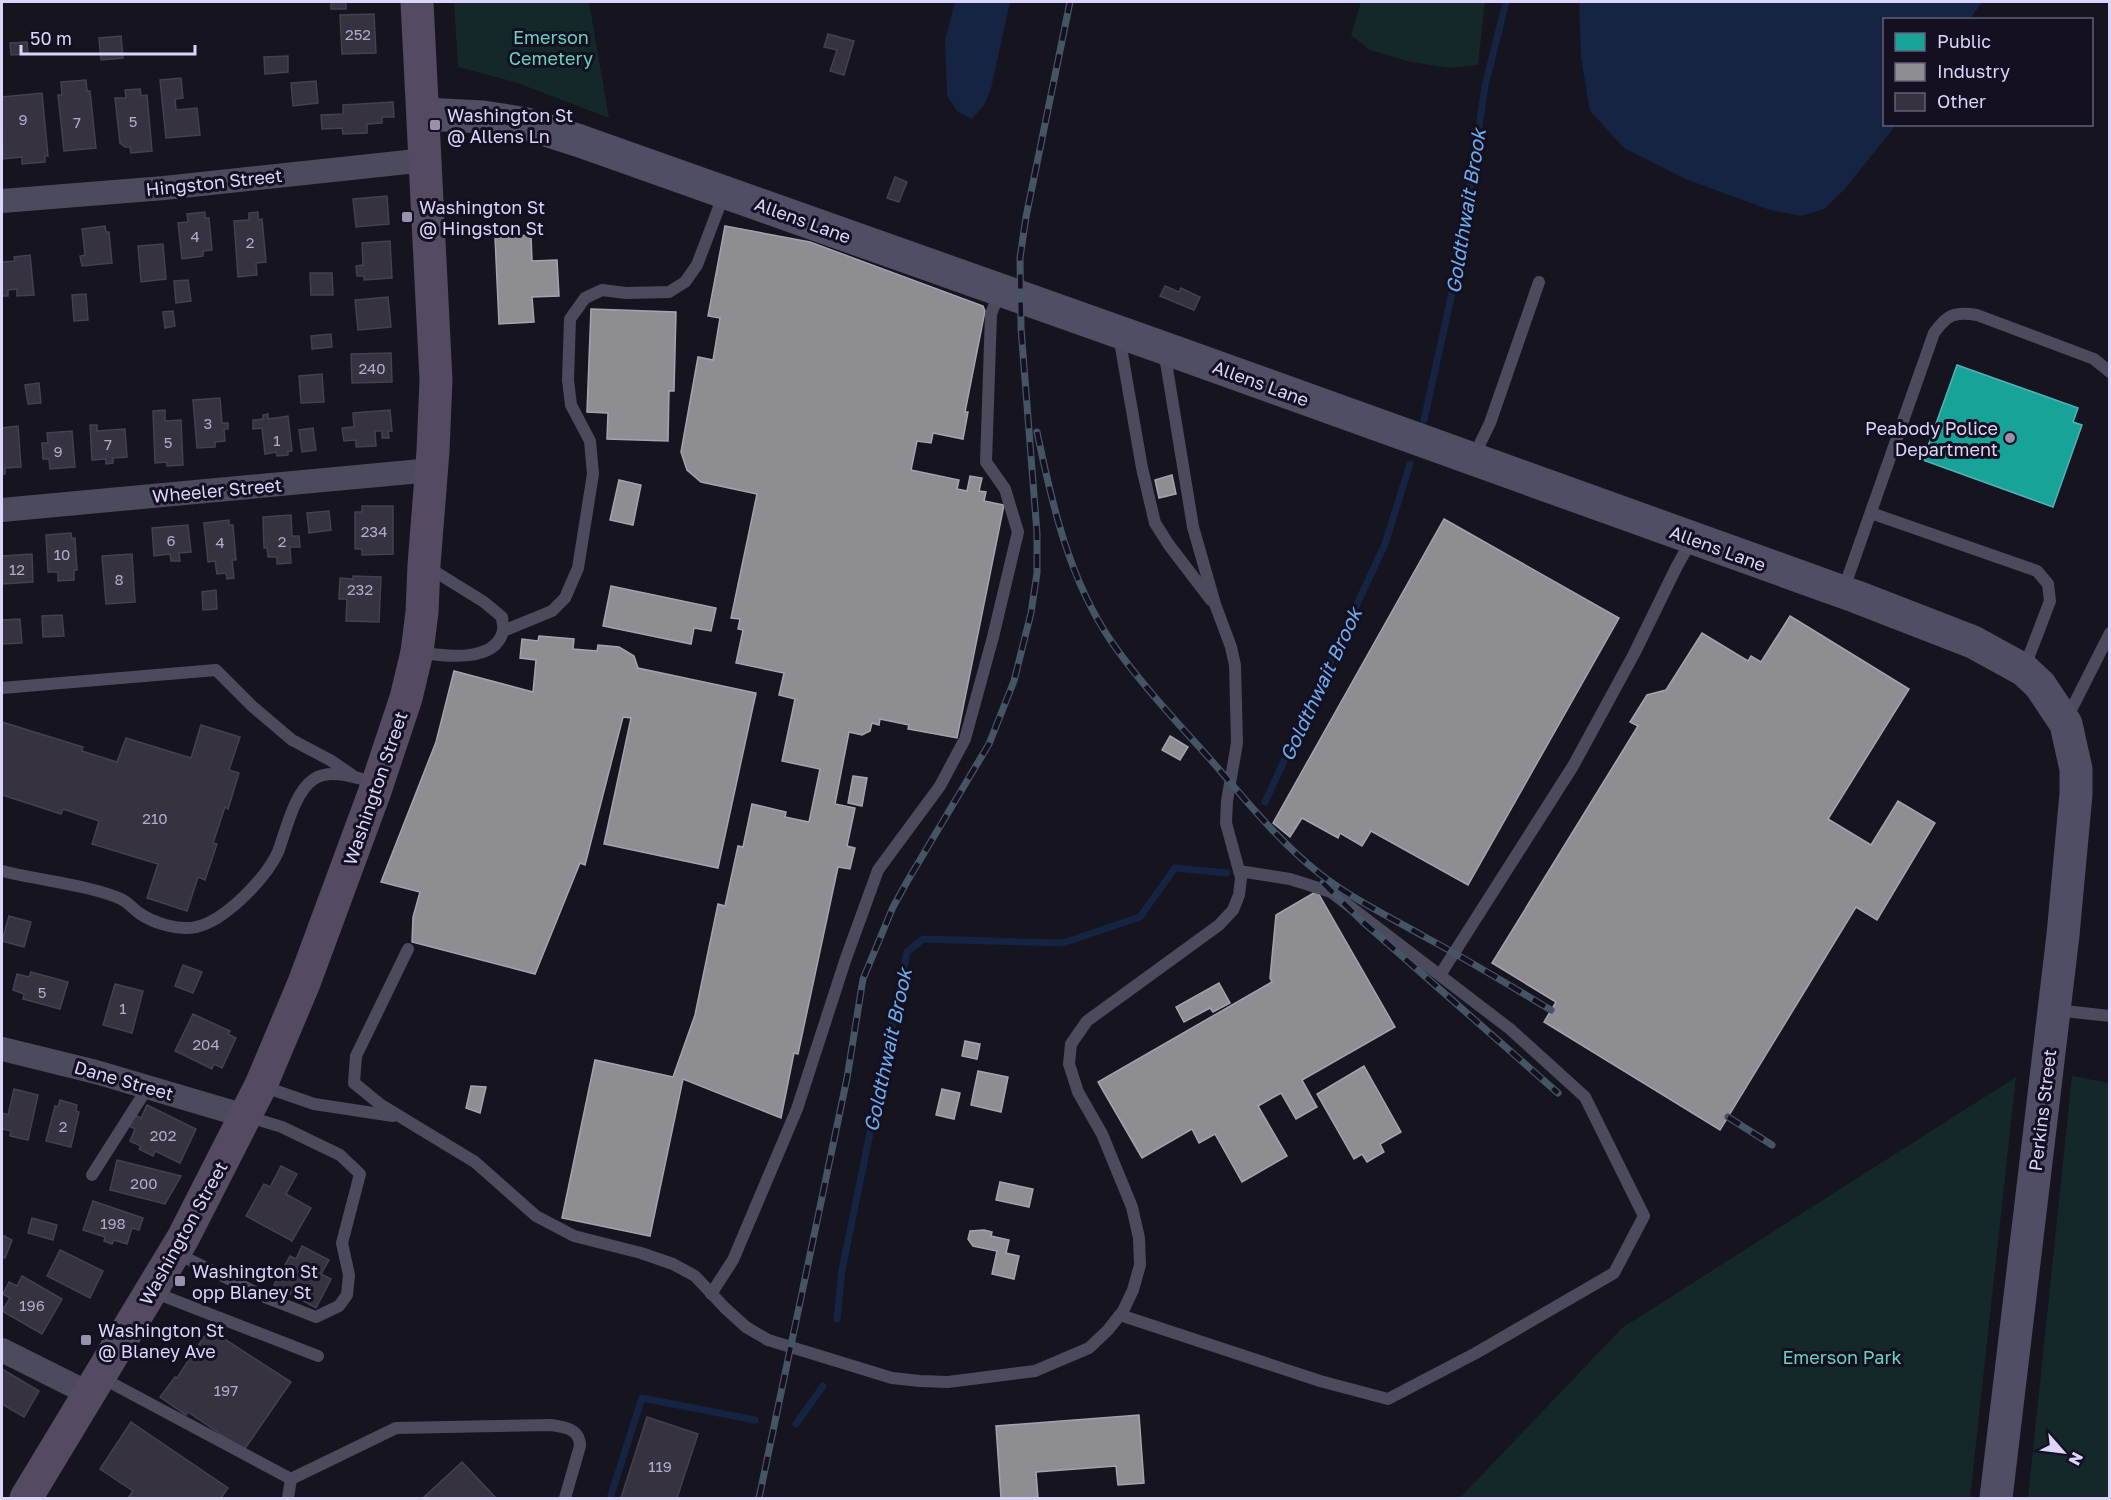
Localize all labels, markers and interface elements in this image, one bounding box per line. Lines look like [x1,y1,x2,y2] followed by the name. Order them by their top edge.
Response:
[21,18,195,56] scale bar
[1883,18,2093,126] legend
[345,25,371,43] house number: 252
[509,26,593,69] park label: Emerson Cemetery
[30,27,72,49] text: 50 m
[1937,30,1991,52] text: Public
[1937,60,2010,82] text: Industry
[1937,90,1986,112] text: Other
[447,104,573,147] place label: Washington St @ Allens Ln
[18,110,28,128] house number: 9
[129,112,137,130] house number: 5
[73,113,81,131] house number: 7
[428,118,442,132] marker: Washington St @ Allens Ln
[1440,124,1490,295] water label: Goldthwait Brook
[145,164,283,200] street label: Hingston Street
[752,192,854,248] street label: Allens Lane
[419,196,545,239] place label: Washington St @ Hingston St
[400,210,414,224] marker: Washington St @ Hingston St
[190,227,200,245] house number: 4
[246,233,254,251] house number: 2
[1210,355,1312,411] street label: Allens Lane
[358,359,386,377] house number: 240
[204,414,212,432] house number: 3
[1865,417,1998,460] place label: Peabody Police Department
[273,431,281,449] house number: 1
[2003,431,2017,445] marker: Peabody Police Department
[164,433,172,451] house number: 5
[104,435,112,453] house number: 7
[53,442,63,460] house number: 9
[151,473,283,507] street label: Wheeler Street
[1667,520,1769,576] street label: Allens Lane
[361,522,387,540] house number: 234
[166,531,176,549] house number: 6
[278,532,286,550] house number: 2
[215,533,225,551] house number: 4
[54,545,70,563] house number: 10
[9,560,25,578] house number: 12
[114,570,124,588] house number: 8
[347,580,373,598] house number: 232
[1274,601,1367,765] water label: Goldthwait Brook
[338,708,412,868] street label: Washington Street
[142,809,168,827] house number: 210
[858,963,917,1134] water label: Goldthwait Brook
[38,983,46,1001] house number: 5
[119,999,127,1017] house number: 1
[192,1035,220,1053] house number: 204
[2024,1048,2060,1172] street label: Perkins Street
[72,1055,176,1105] street label: Dane Street
[59,1117,67,1135] house number: 2
[150,1126,176,1144] house number: 202
[134,1157,232,1309] street label: Washington Street
[130,1174,158,1192] house number: 200
[100,1214,126,1232] house number: 198
[192,1260,318,1303] place label: Washington St opp Blaney St
[173,1274,187,1288] marker: Washington St opp Blaney St
[19,1296,45,1314] house number: 196
[98,1319,224,1362] place label: Washington St @ Blaney Ave
[79,1333,93,1347] marker: Washington St @ Blaney Ave
[1782,1346,1902,1368] park label: Emerson Park
[214,1381,238,1399] house number: 197
[2033,1422,2093,1482] north arrow
[2065,1449,2088,1469] text: N
[648,1457,672,1475] house number: 119

